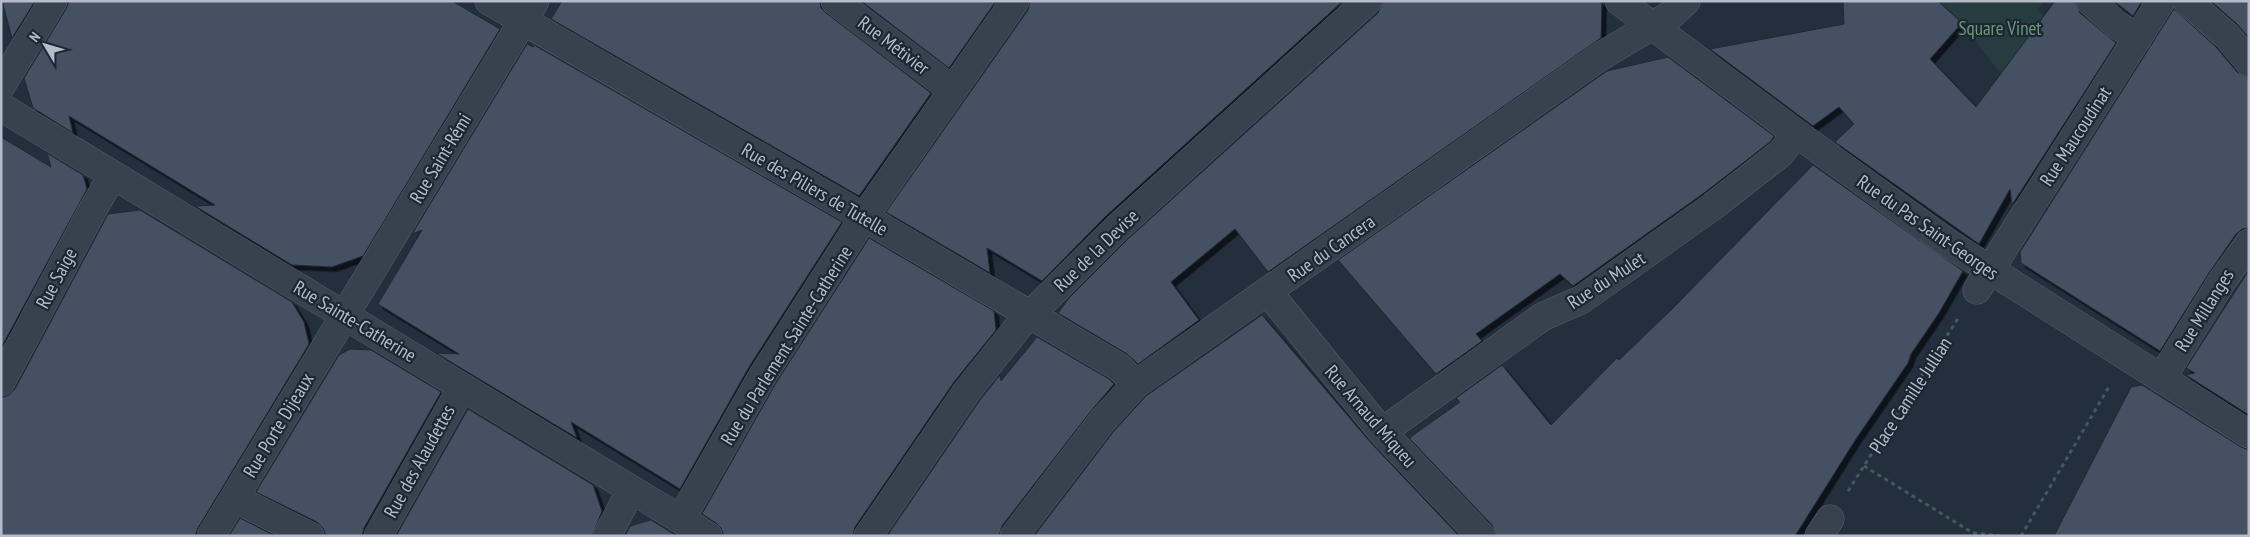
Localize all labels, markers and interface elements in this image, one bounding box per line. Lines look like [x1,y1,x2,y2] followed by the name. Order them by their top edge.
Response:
[854,10,935,80] street label: Rue Métivier
[1958,16,2042,40] park label: Square Vinet
[20,20,70,70] north arrow
[25,28,44,46] text: N
[2034,81,2116,190] street label: Rue Maucoudinat
[404,109,476,207] street label: Rue Saint-Rémi
[738,137,893,241] street label: Rue des Piliers de Tutelle
[1853,169,2003,285] street label: Rue du Pas Saint-Georges
[1049,204,1144,296] street label: Rue de la Devise
[1283,209,1379,287] street label: Rue du Cancera
[715,241,857,449] street label: Rue du Parlement Sainte-Catherine
[30,243,82,312] street label: Rue Saige
[1563,246,1650,314] street label: Rue du Mulet
[2169,264,2239,356] street label: Rue Millanges
[289,275,421,367] street label: Rue Sainte-Catherine
[1863,332,1957,458] street label: Place Camille Jullian
[1320,360,1422,472] street label: Rue Arnaud Miqueu
[237,368,319,482] street label: Rue Porte Dijeaux
[378,400,460,522] street label: Rue des Alaudettes

